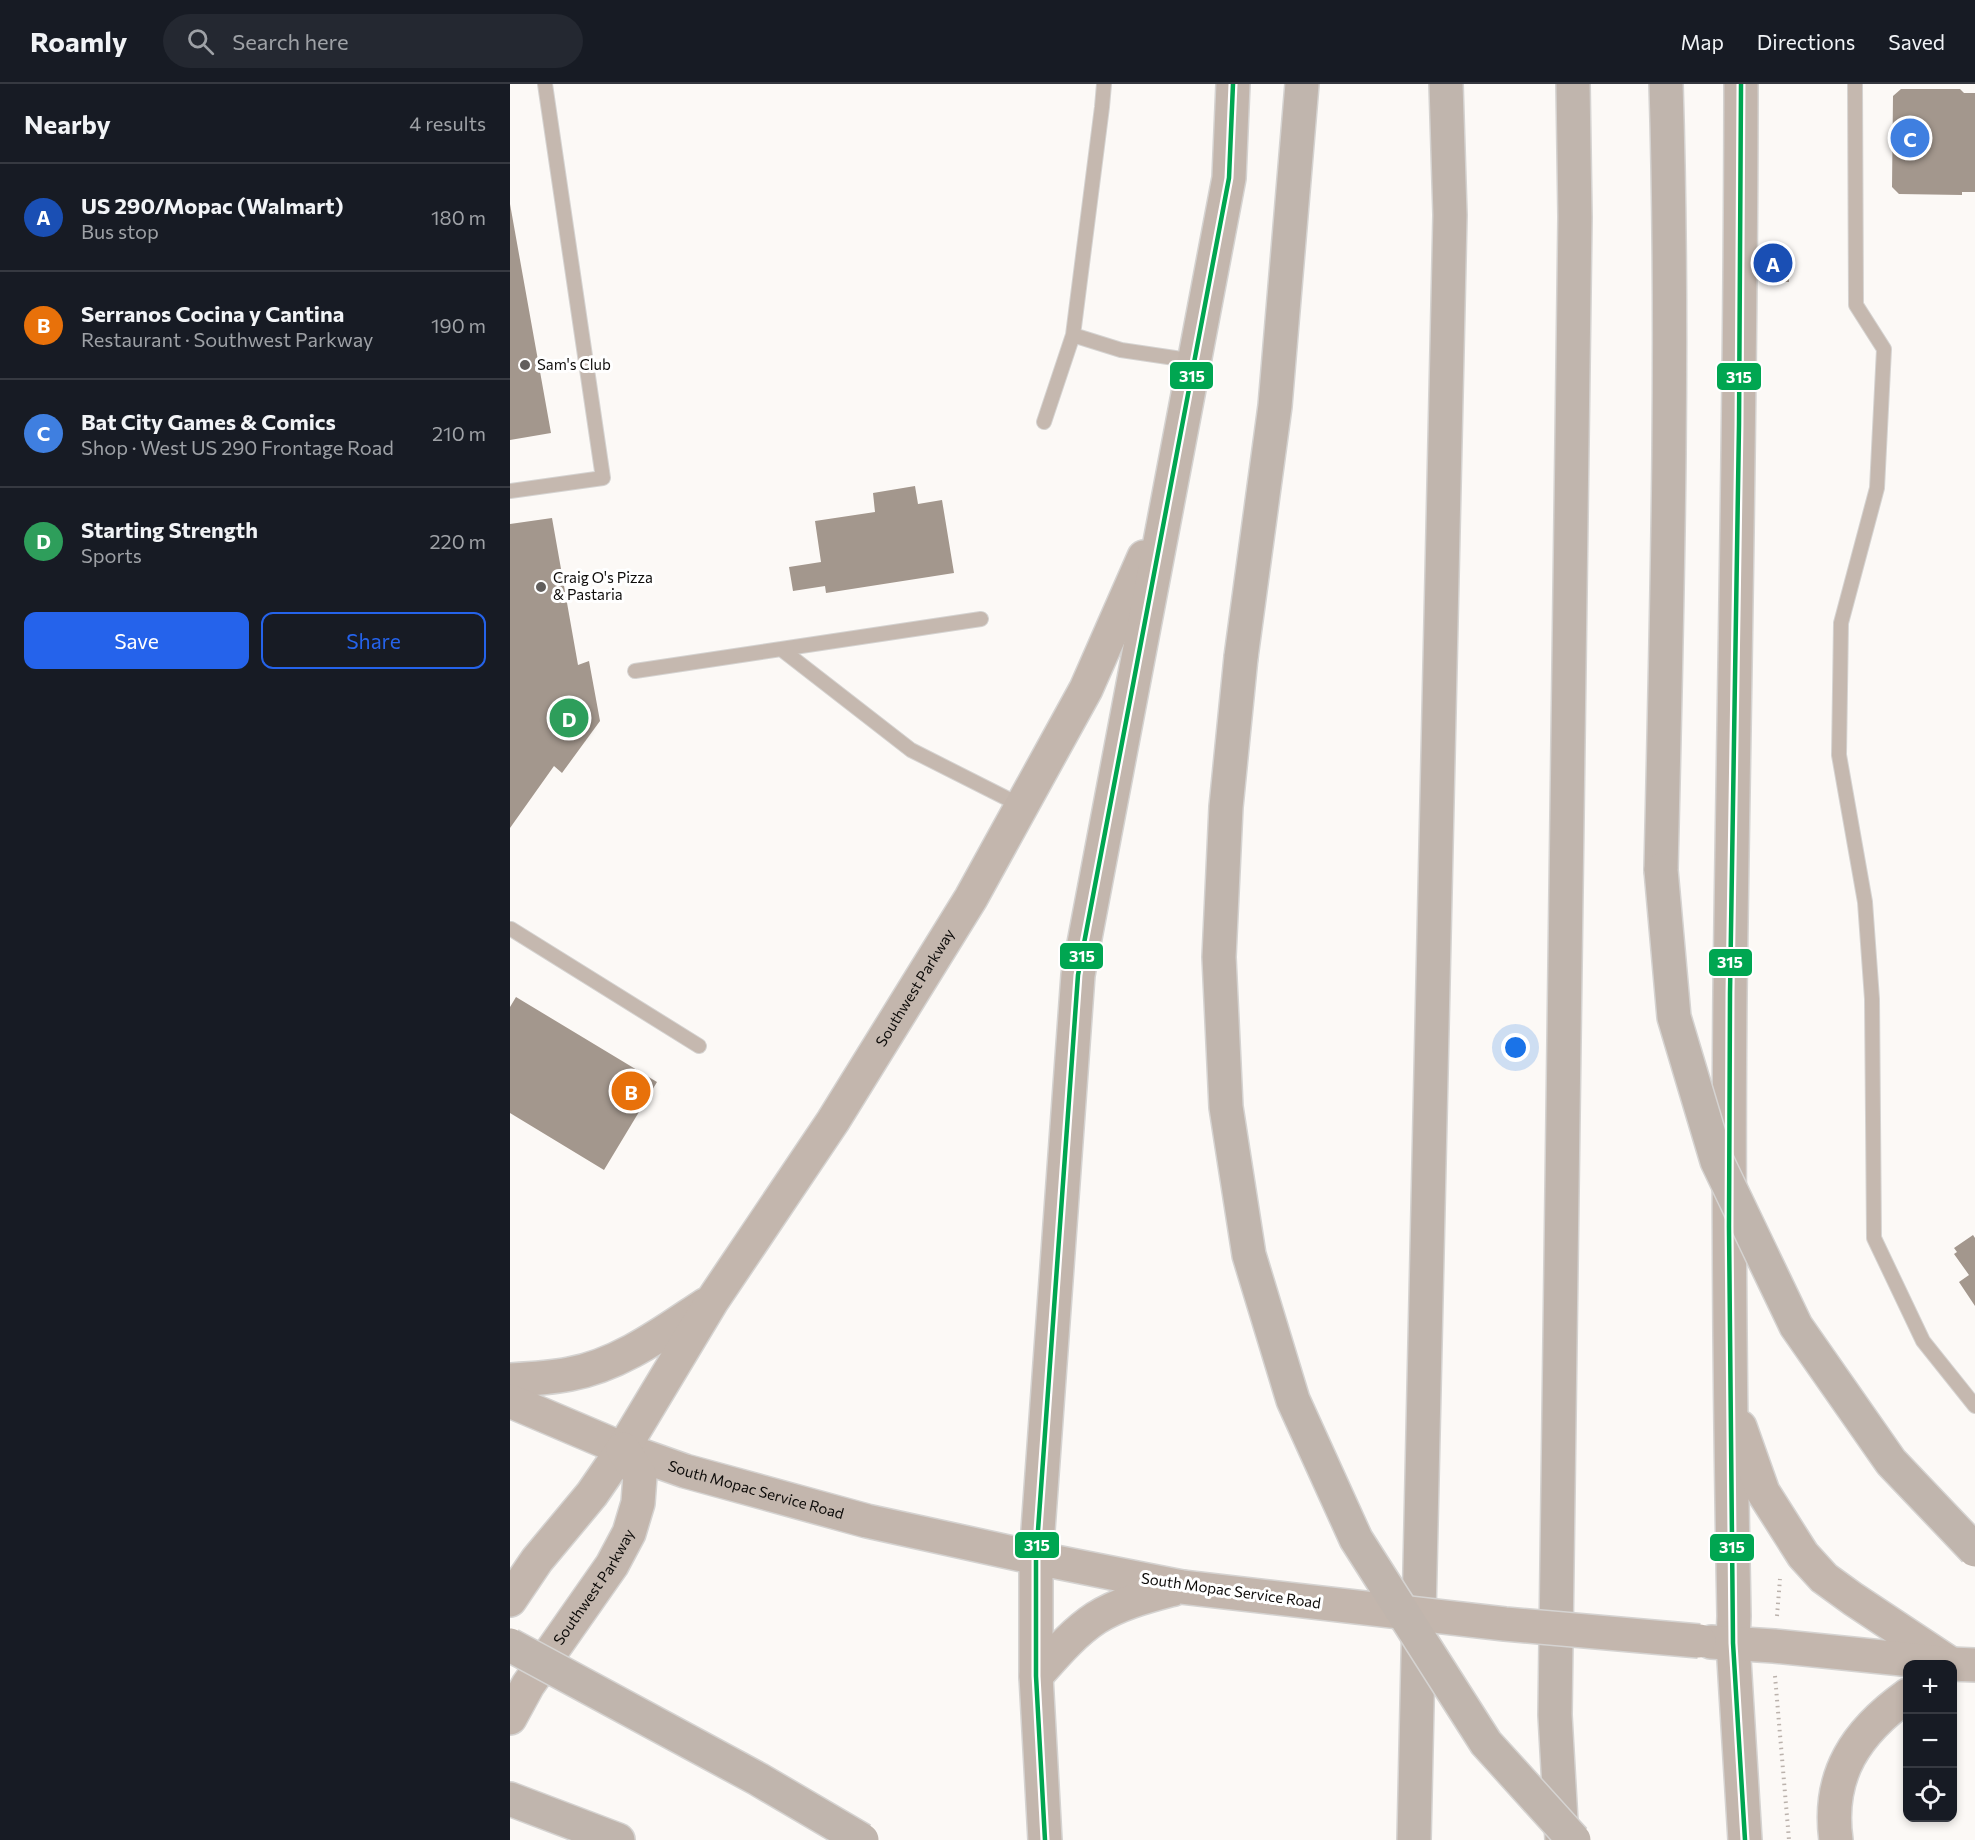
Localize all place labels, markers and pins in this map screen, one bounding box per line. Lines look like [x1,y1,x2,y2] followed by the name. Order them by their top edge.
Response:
[1890,116,1930,160] pin: C
[1754,240,1792,285] pin: A
[537,355,611,373] place label: Sam's Club
[518,358,532,372] marker: Sam's Club
[553,568,653,603] place label: Craig O's Pizza & Pastaria
[534,580,548,594] marker: Craig O's Pizza & Pastaria
[550,696,588,740] pin: D
[612,1068,650,1114] pin: B

